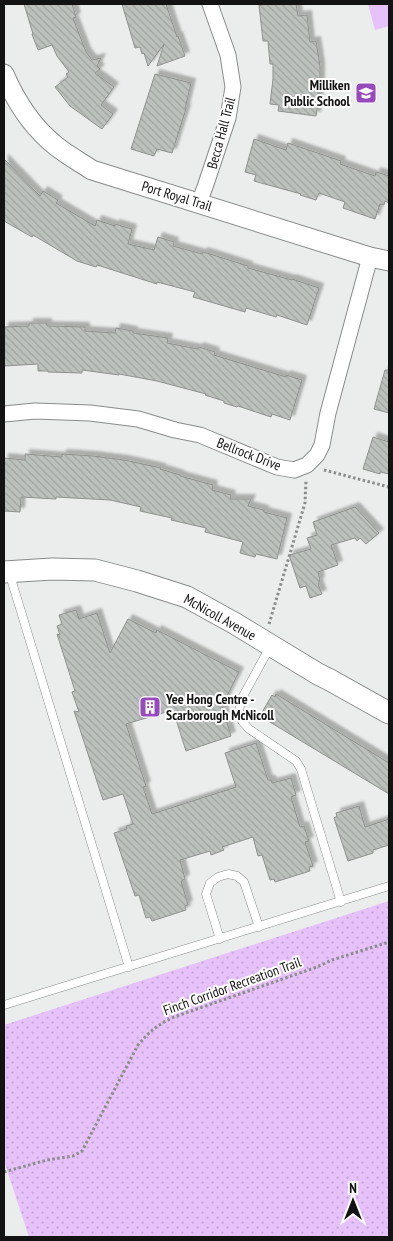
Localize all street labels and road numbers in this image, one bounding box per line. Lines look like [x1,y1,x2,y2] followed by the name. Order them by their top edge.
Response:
[203,94,239,171] street label: Becca Hall Trail
[140,177,215,215] street label: Port Royal Trail
[214,434,284,475] street label: Bellrock Drive
[181,590,259,644] street label: McNicoll Avenue
[161,952,304,1019] street label: Finch Corridor Recreation Trail

